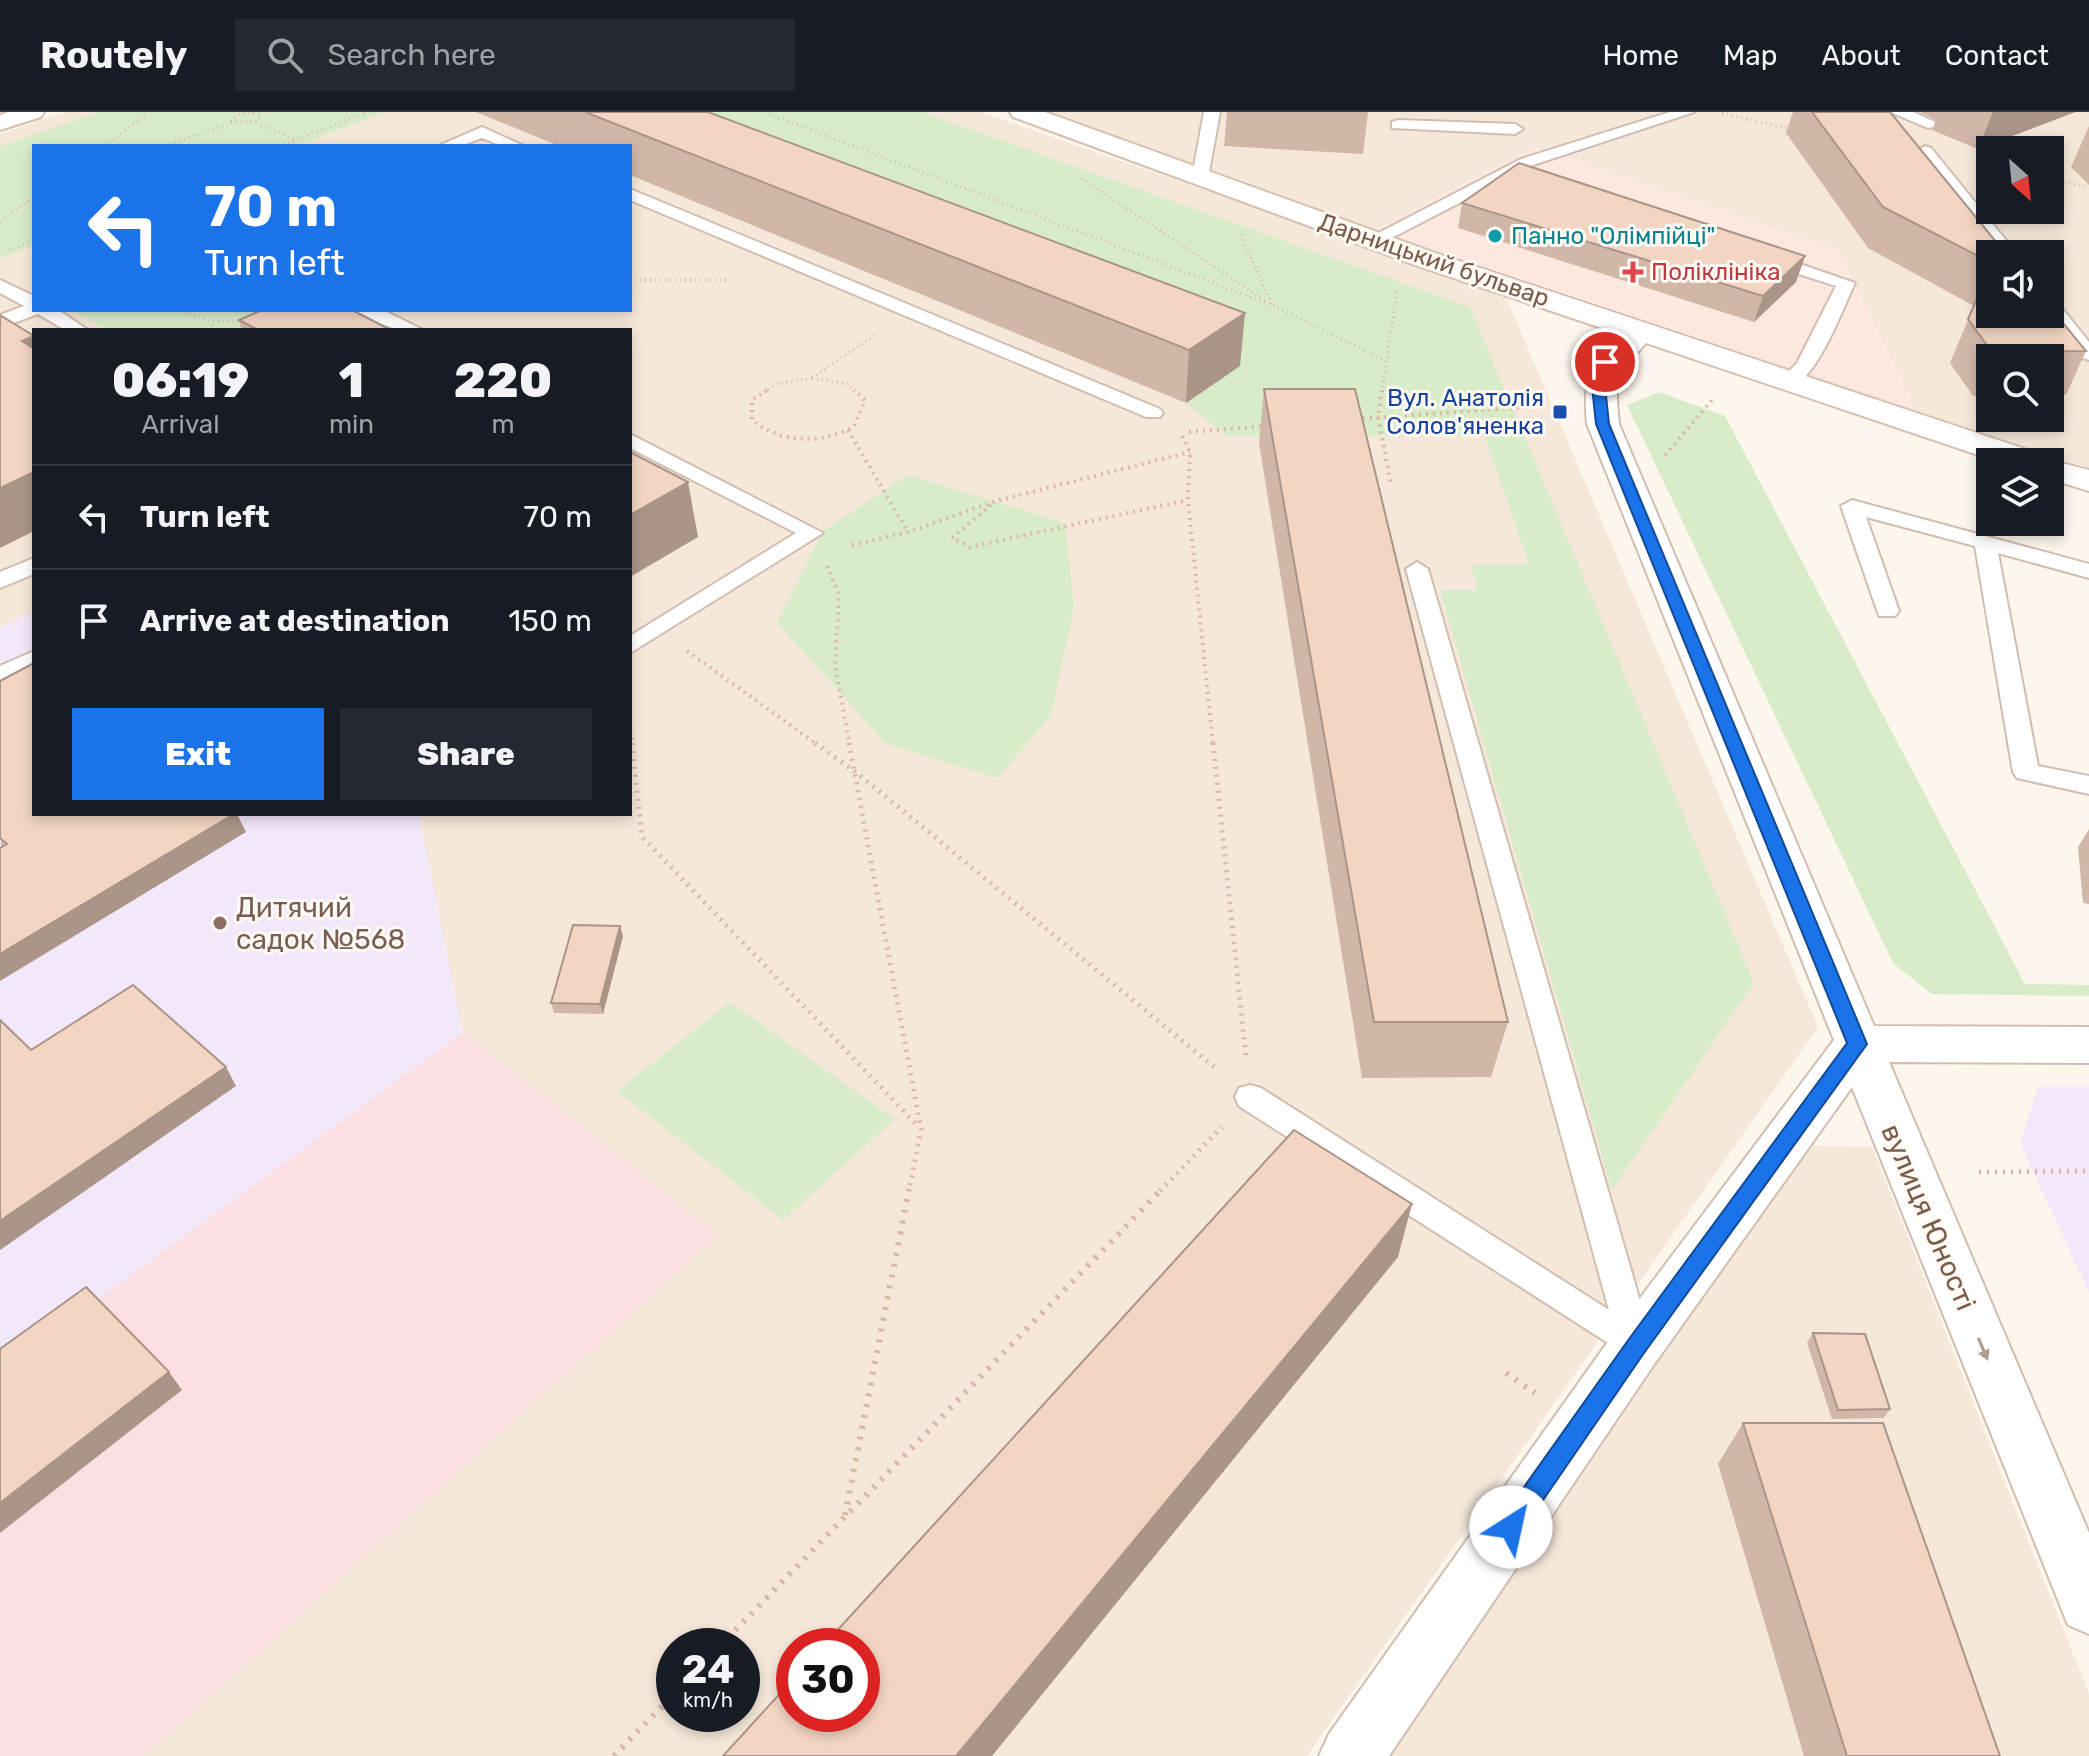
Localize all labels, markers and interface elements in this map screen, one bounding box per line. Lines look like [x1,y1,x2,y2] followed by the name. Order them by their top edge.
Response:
[235,19,795,91] search box
[40,32,187,78] text: Routely
[263,33,307,77] icon: search
[327,37,496,73] text: Search here
[1602,39,1679,72] text: Home
[1723,39,1777,72] text: Map
[1821,39,1901,72] text: About
[1945,39,2049,72] text: Contact
[1976,136,2064,224] north arrow
[1976,136,2064,536] map controls
[204,174,337,240] text: 70 m
[72,176,176,280] icon: left
[1315,207,1553,313] street label: Дарницький бульвар
[1511,222,1716,250] place label: Панно "Олімпійці"
[1486,227,1504,245] marker: Панно "Олімпійці"
[1976,240,2064,328] button: sound
[204,241,345,284] text: Turn left
[1651,258,1781,286] place label: Поліклініка
[1622,261,1644,283] marker: Поліклініка
[1571,328,1639,396] pin
[1583,340,1627,384] icon: arrive
[1976,344,2064,432] button: search
[112,352,249,409] text: 06:19
[339,352,364,409] text: 1
[454,352,552,409] text: 220
[1386,384,1544,440] place label: Вул. Анатолія Солов'яненка
[1551,403,1569,421] marker: Вул. Анатолія Солов'яненка
[141,409,219,440] text: Arrival
[329,409,374,440] text: min
[491,409,515,440] text: m
[1976,448,2064,536] button: layers
[72,495,116,539] icon: left
[140,499,270,535] text: Turn left
[524,499,592,535] text: 70 m
[72,599,116,643] icon: arrive
[140,603,450,639] text: Arrive at destination
[508,603,592,639] text: 150 m
[72,708,324,800] button: Exit
[340,708,592,800] button: Share
[236,891,405,956] place label: Дитячий садок №568
[211,914,229,932] marker: Дитячий садок №568
[1874,1119,1983,1315] street label: вулиця Юності
[1977,1337,1990,1361] one-way arrow
[1469,1485,1553,1569] position arrow
[776,1628,880,1732] speed limit sign: 30
[681,1646,735,1693] text: 24
[683,1688,733,1712] text: km/h

